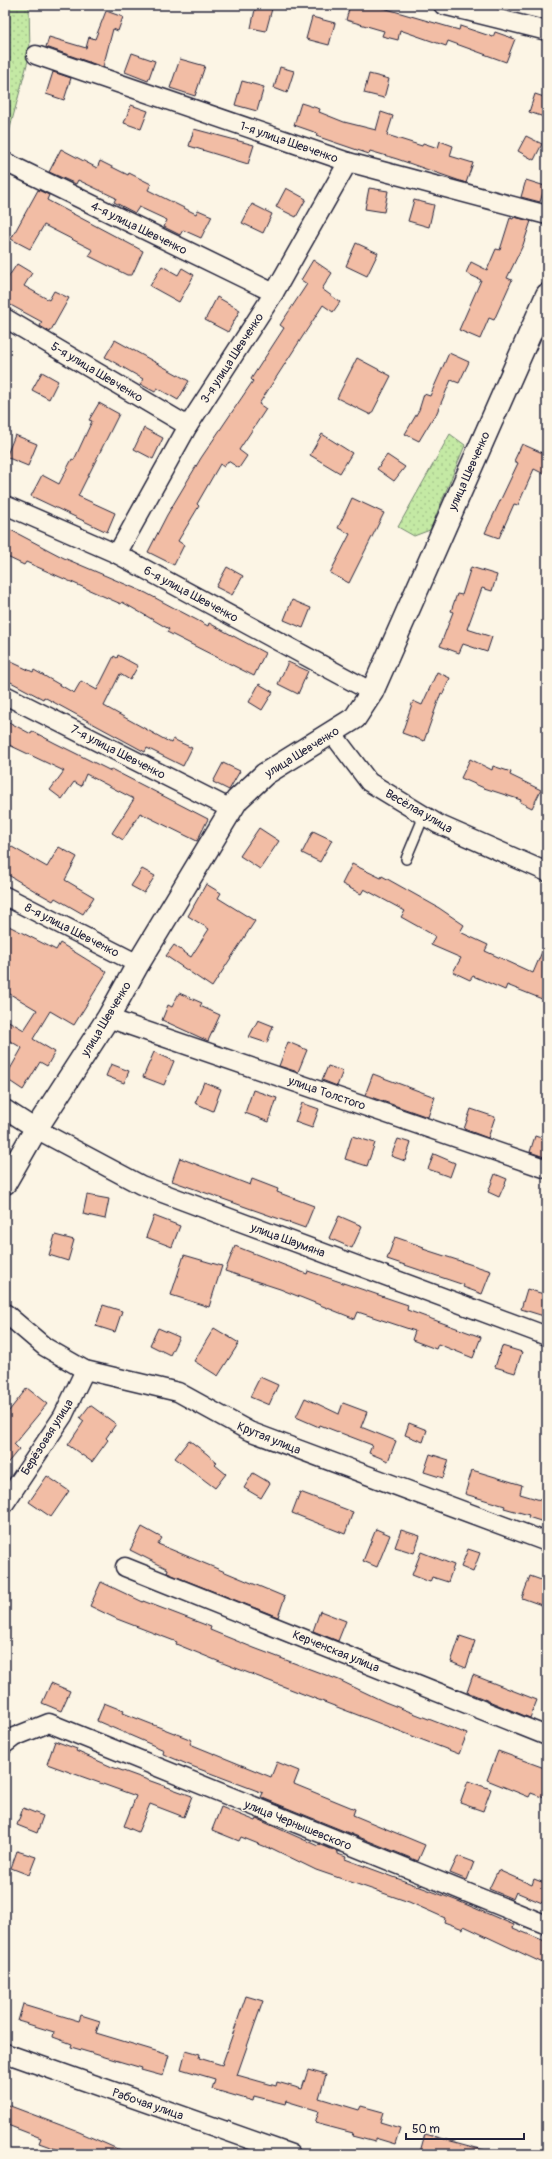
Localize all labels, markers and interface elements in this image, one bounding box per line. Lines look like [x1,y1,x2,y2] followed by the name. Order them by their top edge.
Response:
[238,119,340,166] street label: 1-я улица Шевченко
[88,199,190,258] street label: 4-я улица Шевченко
[198,310,268,406] street label: 3-я улица Шевченко
[48,339,146,406] street label: 5-я улица Шевченко
[445,429,494,514] street label: улица Шевченко
[141,563,241,626] street label: 6-я улица Шевченко
[68,722,168,783] street label: 7-я улица Шевченко
[262,723,343,782] street label: улица Шевченко
[382,786,455,837] street label: Весёлая улица
[22,900,122,961] street label: 8-я улица Шевченко
[78,979,135,1060] street label: улица Шевченко
[285,1073,368,1114] street label: улица Толстого
[248,1220,327,1261] street label: улица Шаумяна
[18,1396,77,1478] street label: Берёзовая улица
[235,1419,303,1458] street label: Крутая улица
[290,1627,382,1676] street label: Керченская улица
[241,1797,354,1854] street label: улица Чернышевского
[110,2085,186,2124] street label: Рабочая улица
[406,2115,524,2141] scale bar
[412,2122,440,2137] text: 50 m

